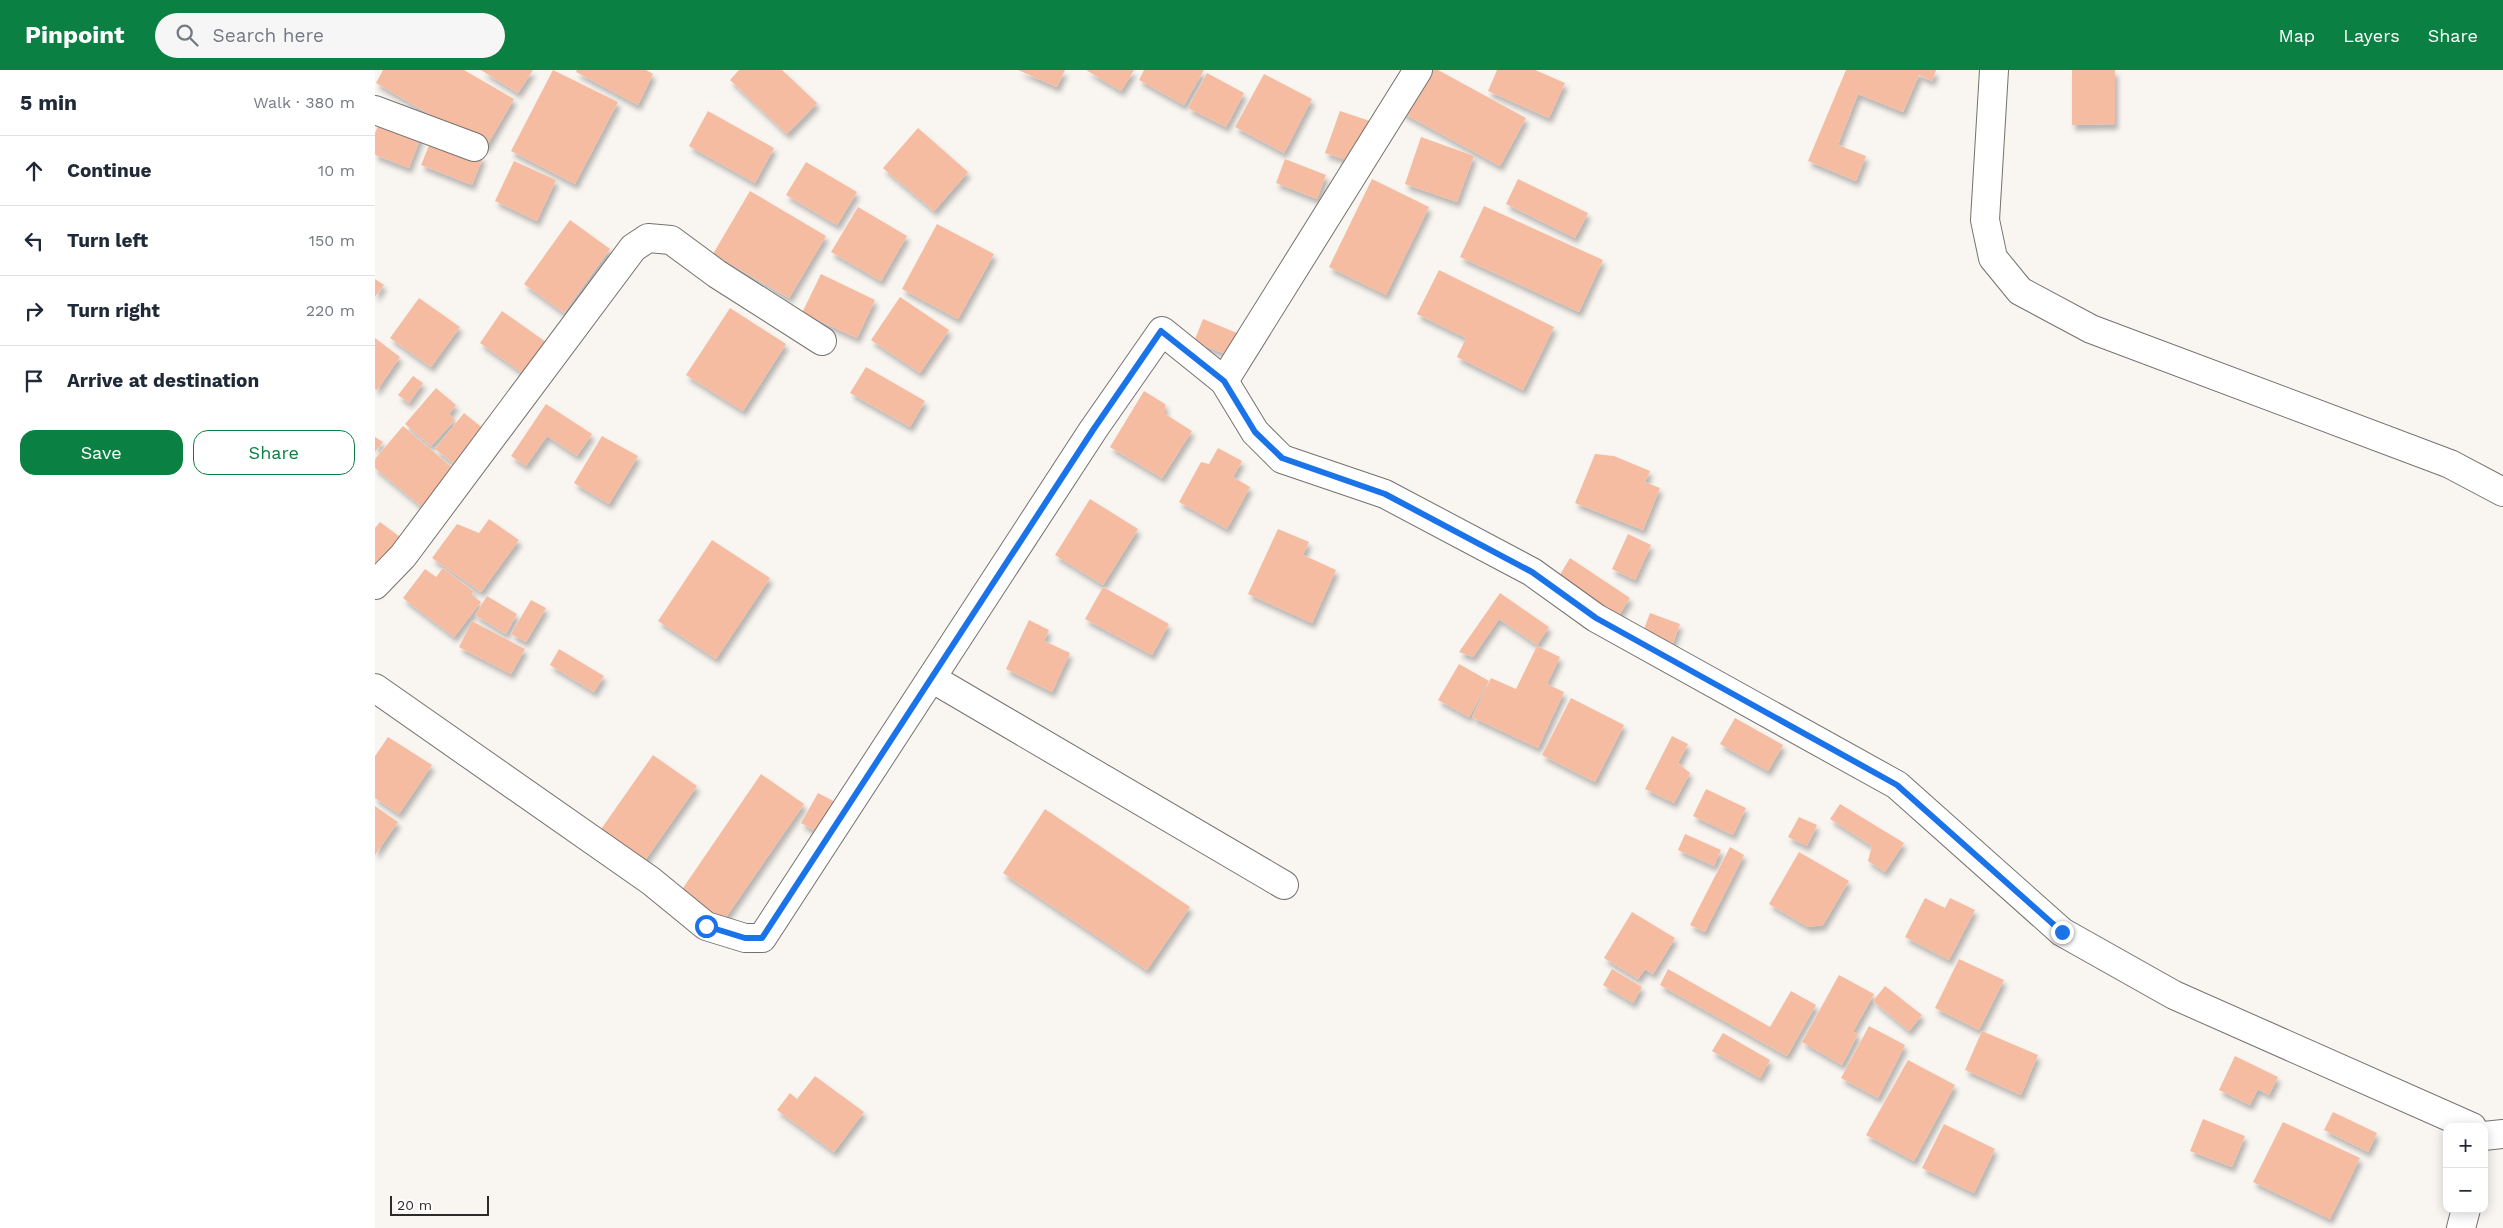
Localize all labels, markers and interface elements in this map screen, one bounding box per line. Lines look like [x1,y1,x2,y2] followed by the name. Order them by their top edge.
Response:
[155,13,505,58] search box
[25,21,125,49] text: Pinpoint
[173,21,201,49] icon: search
[213,24,324,47] text: Search here
[2278,25,2315,46] text: Map
[2343,25,2400,46] text: Layers
[2428,25,2478,46] text: Share
[20,90,77,115] text: 5 min
[253,93,355,112] text: Walk · 380 m
[20,157,48,185] icon: ahead
[67,159,151,182] text: Continue
[318,161,355,180] text: 10 m
[20,227,48,255] icon: left
[67,229,148,252] text: Turn left
[309,231,355,250] text: 150 m
[20,297,48,325] icon: right
[67,299,160,322] text: Turn right
[306,301,355,320] text: 220 m
[20,367,48,395] icon: arrive
[67,369,259,392] text: Arrive at destination
[20,430,183,475] button: Save
[193,430,355,475] button: Share
[695,915,718,938] route start
[2051,921,2074,944] route end
[2443,1123,2488,1213] map controls
[2443,1123,2488,1168] button: +
[2443,1168,2488,1213] button: −
[390,1193,489,1216] scale bar
[397,1197,432,1213] text: 20 m

